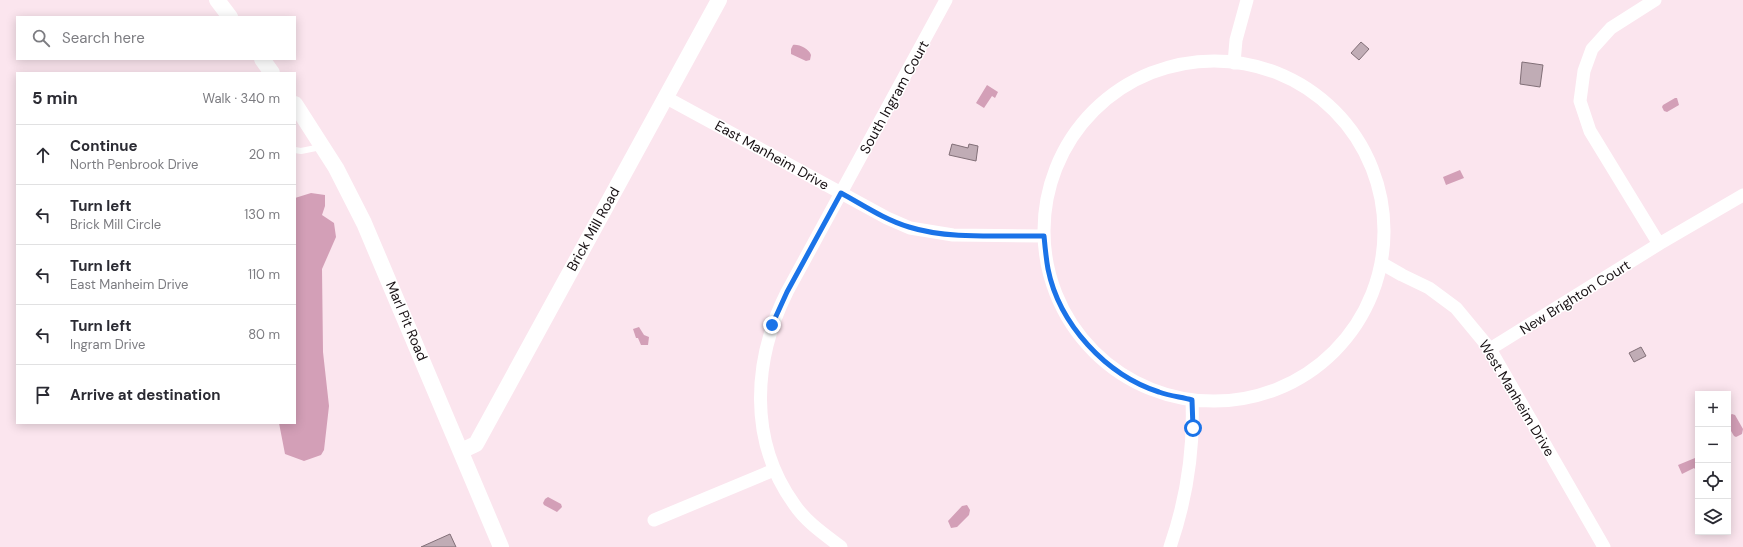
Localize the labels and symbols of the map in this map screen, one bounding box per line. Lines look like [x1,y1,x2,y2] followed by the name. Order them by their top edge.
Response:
[855,37,933,157] street label: South Ingram Court
[712,116,832,194] street label: East Manheim Drive
[562,184,624,274] street label: Brick Mill Road
[1516,256,1634,338] street label: New Brighton Court
[382,278,432,364] street label: Marl Pit Road
[763,316,781,334] route end
[1475,336,1559,460] street label: West Manheim Drive
[1184,419,1202,437] route start

